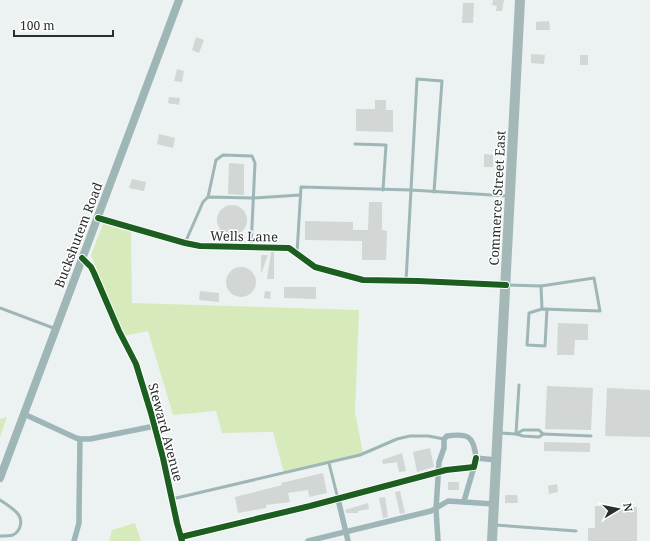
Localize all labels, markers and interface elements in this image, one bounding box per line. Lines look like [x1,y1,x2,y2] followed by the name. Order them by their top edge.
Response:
[14,12,113,38] scale bar
[20,17,55,34] text: 100 m
[484,130,510,266] street label: Commerce Street East
[50,180,106,290] street label: Buckshutem Road
[210,226,278,246] street label: Wells Lane
[144,381,188,483] street label: Steward Avenue
[598,489,638,529] north arrow
[620,502,637,513] text: N

